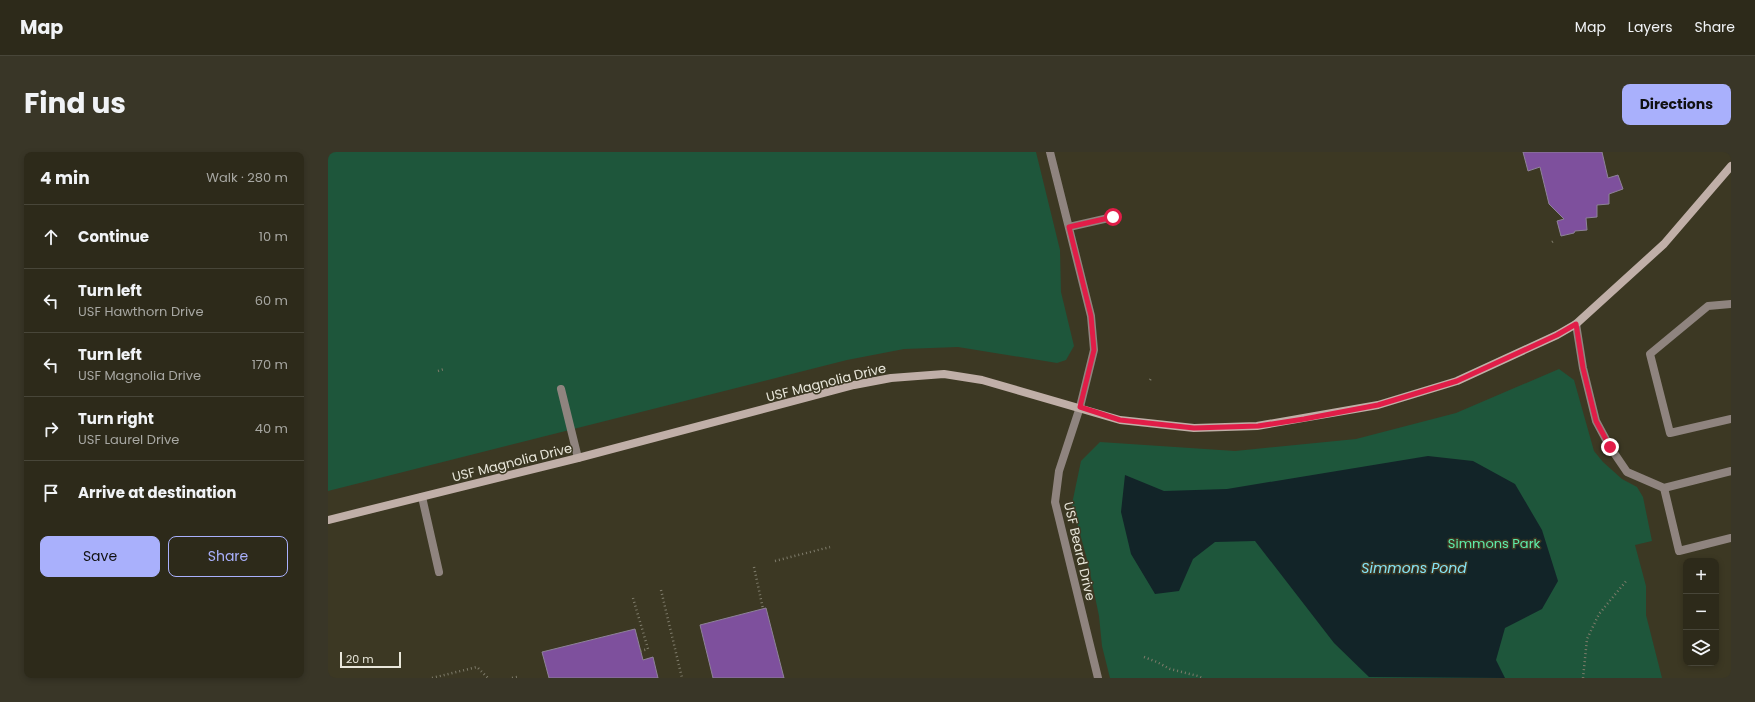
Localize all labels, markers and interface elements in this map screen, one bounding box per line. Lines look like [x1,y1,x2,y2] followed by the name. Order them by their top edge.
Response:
[20,14,63,41] text: Map
[1575,17,1606,37] text: Map
[1628,17,1672,37] text: Layers
[1694,17,1735,37] text: Share
[24,84,126,123] text: Find us
[1622,84,1731,125] button: Directions
[40,166,90,190] text: 4 min
[206,168,288,187] text: Walk · 280 m
[1104,208,1122,226] route start
[40,226,62,248] icon: ahead
[78,226,149,247] text: Continue
[259,227,288,246] text: 10 m
[78,280,142,301] text: Turn left
[40,290,62,312] icon: left
[255,291,288,310] text: 60 m
[78,302,203,321] text: USF Hawthorn Drive
[78,344,142,365] text: Turn left
[40,354,62,376] icon: left
[252,355,288,374] text: 170 m
[764,358,888,407] street label: USF Magnolia Drive
[78,366,201,385] text: USF Magnolia Drive
[78,408,154,429] text: Turn right
[40,418,62,440] icon: right
[255,419,288,438] text: 40 m
[78,430,179,449] text: USF Laurel Drive
[450,438,574,487] street label: USF Magnolia Drive
[1601,438,1619,456] route end
[40,482,62,504] icon: arrive
[78,482,236,503] text: Arrive at destination
[1059,500,1100,602] street label: USF Beard Drive
[1448,534,1540,553] park label: Simmons Park
[40,536,160,577] button: Save
[168,536,288,577] button: Share
[1361,558,1467,578] water label: Simmons Pond
[1683,558,1719,666] map controls
[1683,558,1719,594] button: +
[1683,594,1719,630] button: −
[1683,630,1719,666] button: layers
[340,650,401,669] scale bar
[346,651,374,667] text: 20 m

